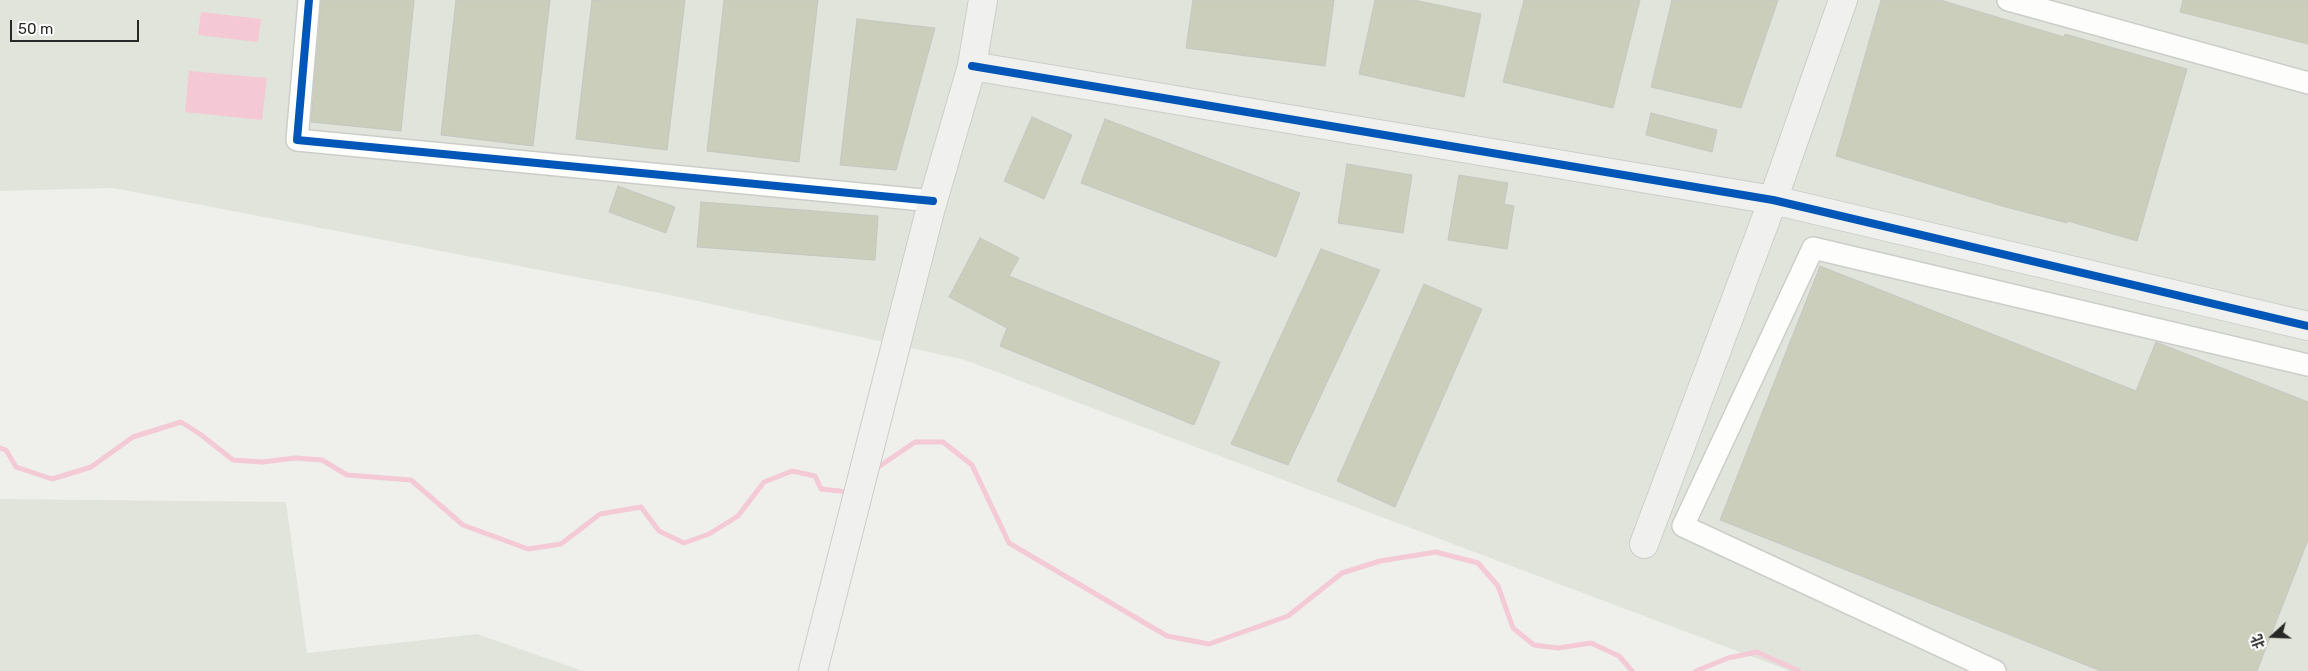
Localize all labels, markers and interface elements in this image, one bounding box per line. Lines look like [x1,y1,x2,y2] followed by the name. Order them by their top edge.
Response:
[12,10,141,42] scale bar
[18,20,53,38] text: 50 m
[2248,611,2298,661] north arrow
[2248,632,2269,651] text: 北

